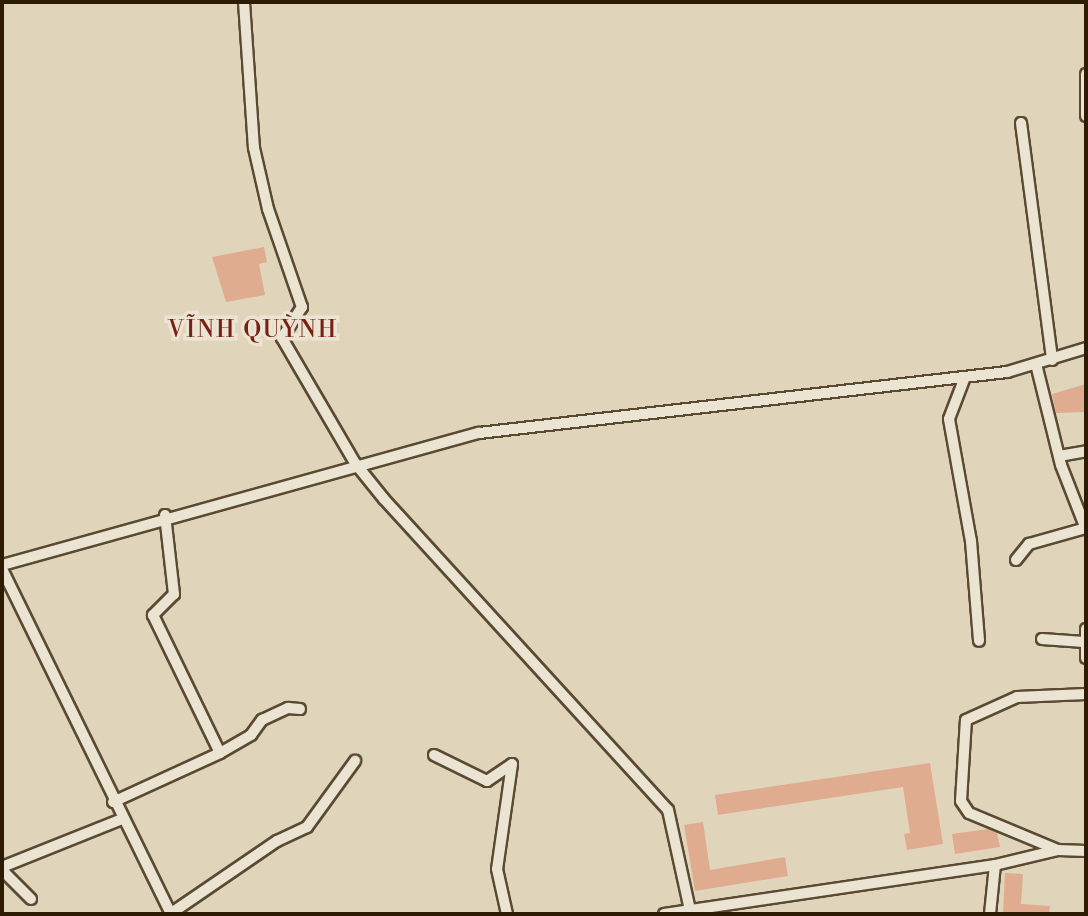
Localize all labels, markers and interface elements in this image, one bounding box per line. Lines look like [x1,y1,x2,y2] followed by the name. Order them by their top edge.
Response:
[169,316,337,344] district label: VĨNH QUỲNH

